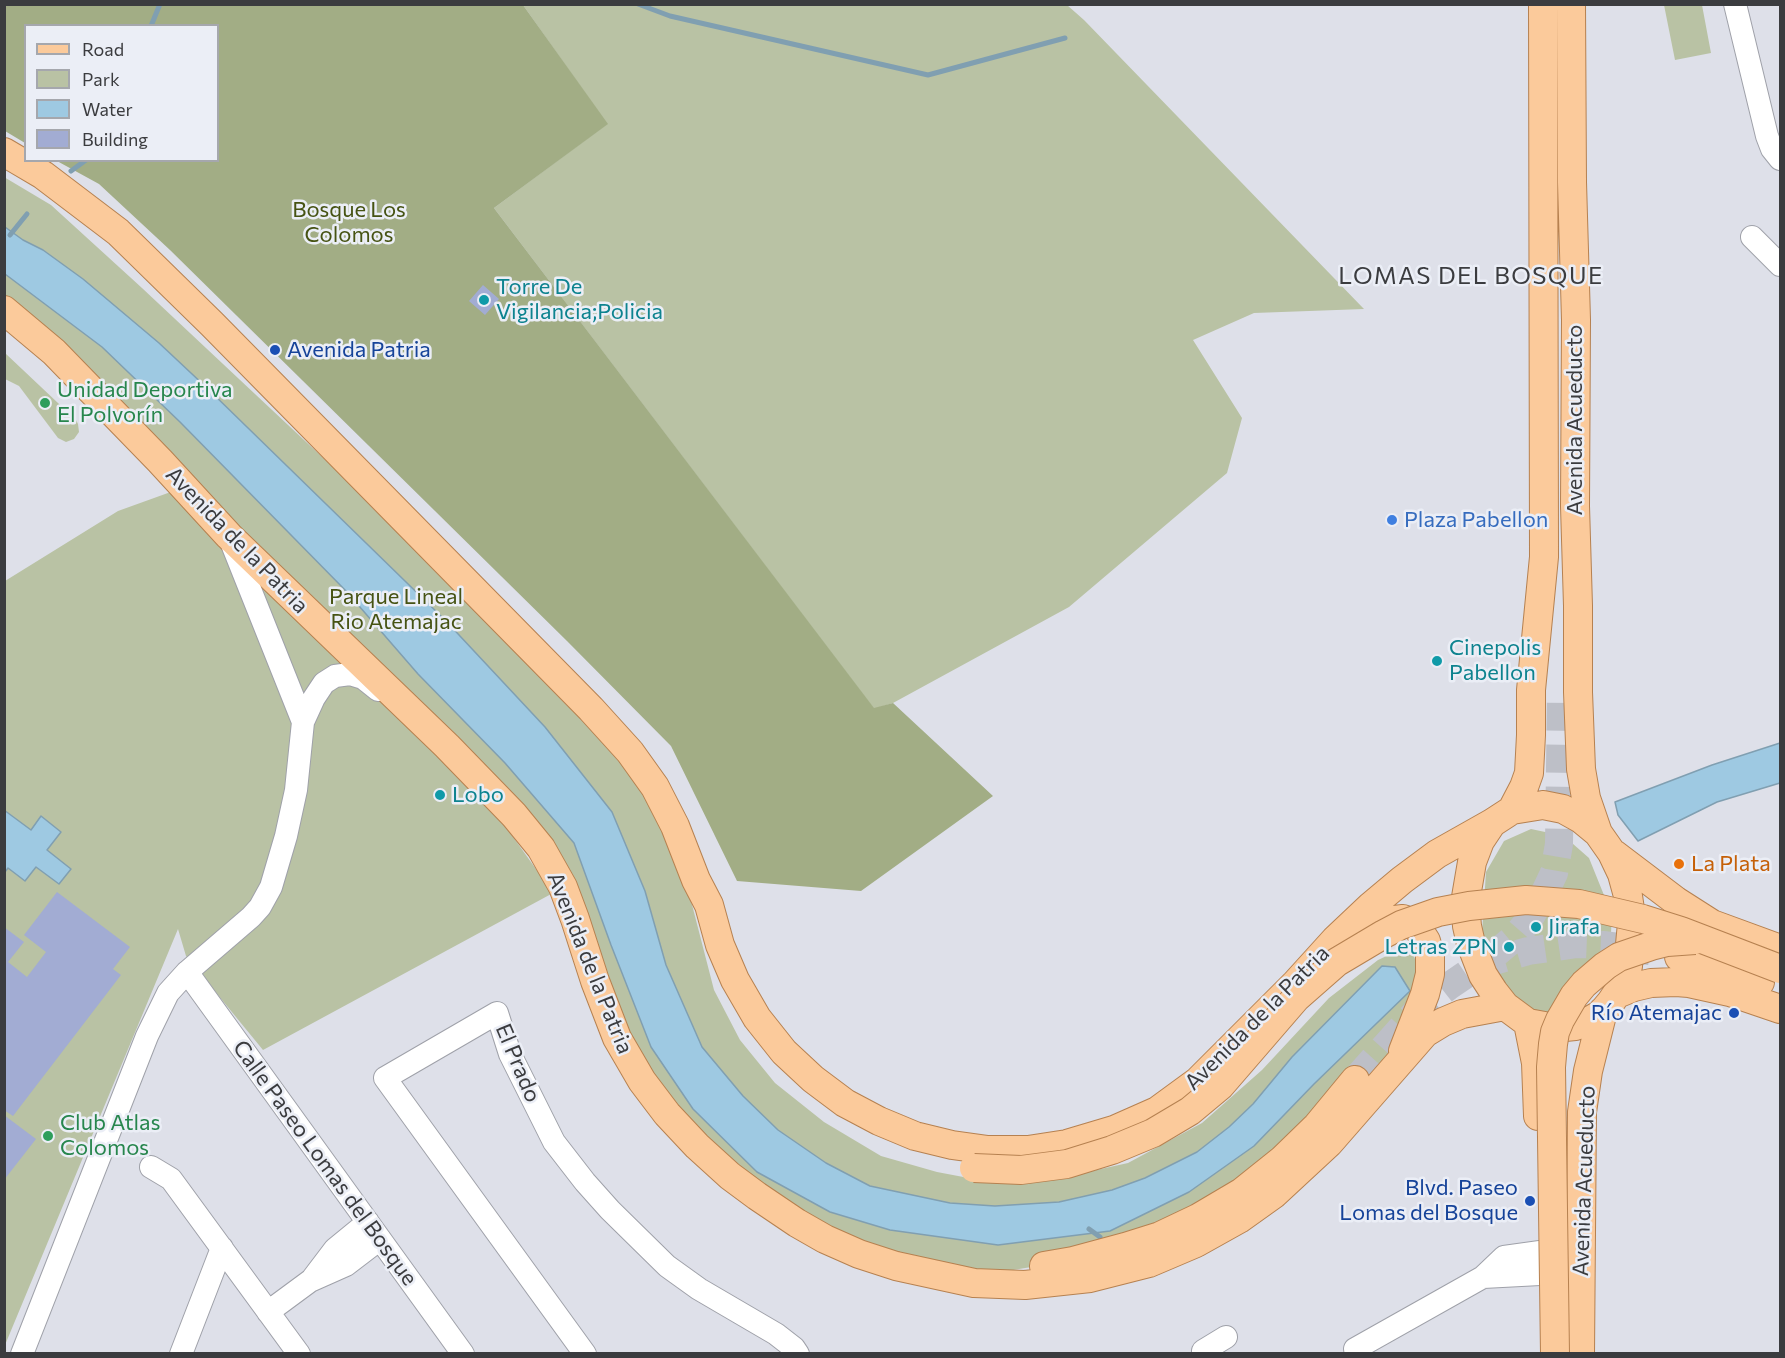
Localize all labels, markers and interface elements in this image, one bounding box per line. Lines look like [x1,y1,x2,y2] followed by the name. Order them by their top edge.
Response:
[24,24,219,162] legend
[82,38,124,60] text: Road
[82,68,120,90] text: Park
[82,98,133,120] text: Water
[82,128,148,150] text: Building
[292,197,406,248] park label: Bosque Los Colomos
[1338,262,1604,290] district label: LOMAS DEL BOSQUE
[496,274,663,326] place label: Torre De Vigilancia;Policia
[477,293,491,307] marker: Torre De Vigilancia;Policia
[1562,325,1588,515] street label: Avenida Acueducto
[287,337,431,363] place label: Avenida Patria
[268,343,282,357] marker: Avenida Patria
[57,377,232,428] place label: Unidad Deportiva El Polvorín
[38,396,52,410] marker: Unidad Deportiva El Polvorín
[160,461,314,619] street label: Avenida de la Patria
[1404,507,1548,533] place label: Plaza Pabellon
[1385,513,1399,527] marker: Plaza Pabellon
[329,584,463,636] park label: Parque Lineal Rio Atemajac
[1449,635,1541,686] place label: Cinepolis Pabellon
[1430,654,1444,668] marker: Cinepolis Pabellon
[452,782,504,808] place label: Lobo
[433,788,447,802] marker: Lobo
[1691,851,1771,877] place label: La Plata
[1672,857,1686,871] marker: La Plata
[541,868,639,1058] street label: Avenida de la Patria
[1548,914,1600,940] place label: Jirafa
[1529,920,1543,934] marker: Jirafa
[1384,934,1497,960] place label: Letras ZPN
[1179,940,1335,1096] street label: Avenida de la Patria
[1502,940,1516,954] marker: Letras ZPN
[1591,1000,1722,1026] place label: Río Atemajac
[1727,1006,1741,1020] marker: Río Atemajac
[490,1020,546,1106] street label: El Prado
[227,1035,423,1291] street label: Calle Paseo Lomas del Bosque
[1567,1085,1601,1277] street label: Avenida Acueducto
[60,1110,161,1162] place label: Club Atlas Colomos
[41,1129,55,1143] marker: Club Atlas Colomos
[1339,1175,1518,1226] place label: Blvd. Paseo Lomas del Bosque
[1523,1194,1537,1208] marker: Blvd. Paseo Lomas del Bosque

